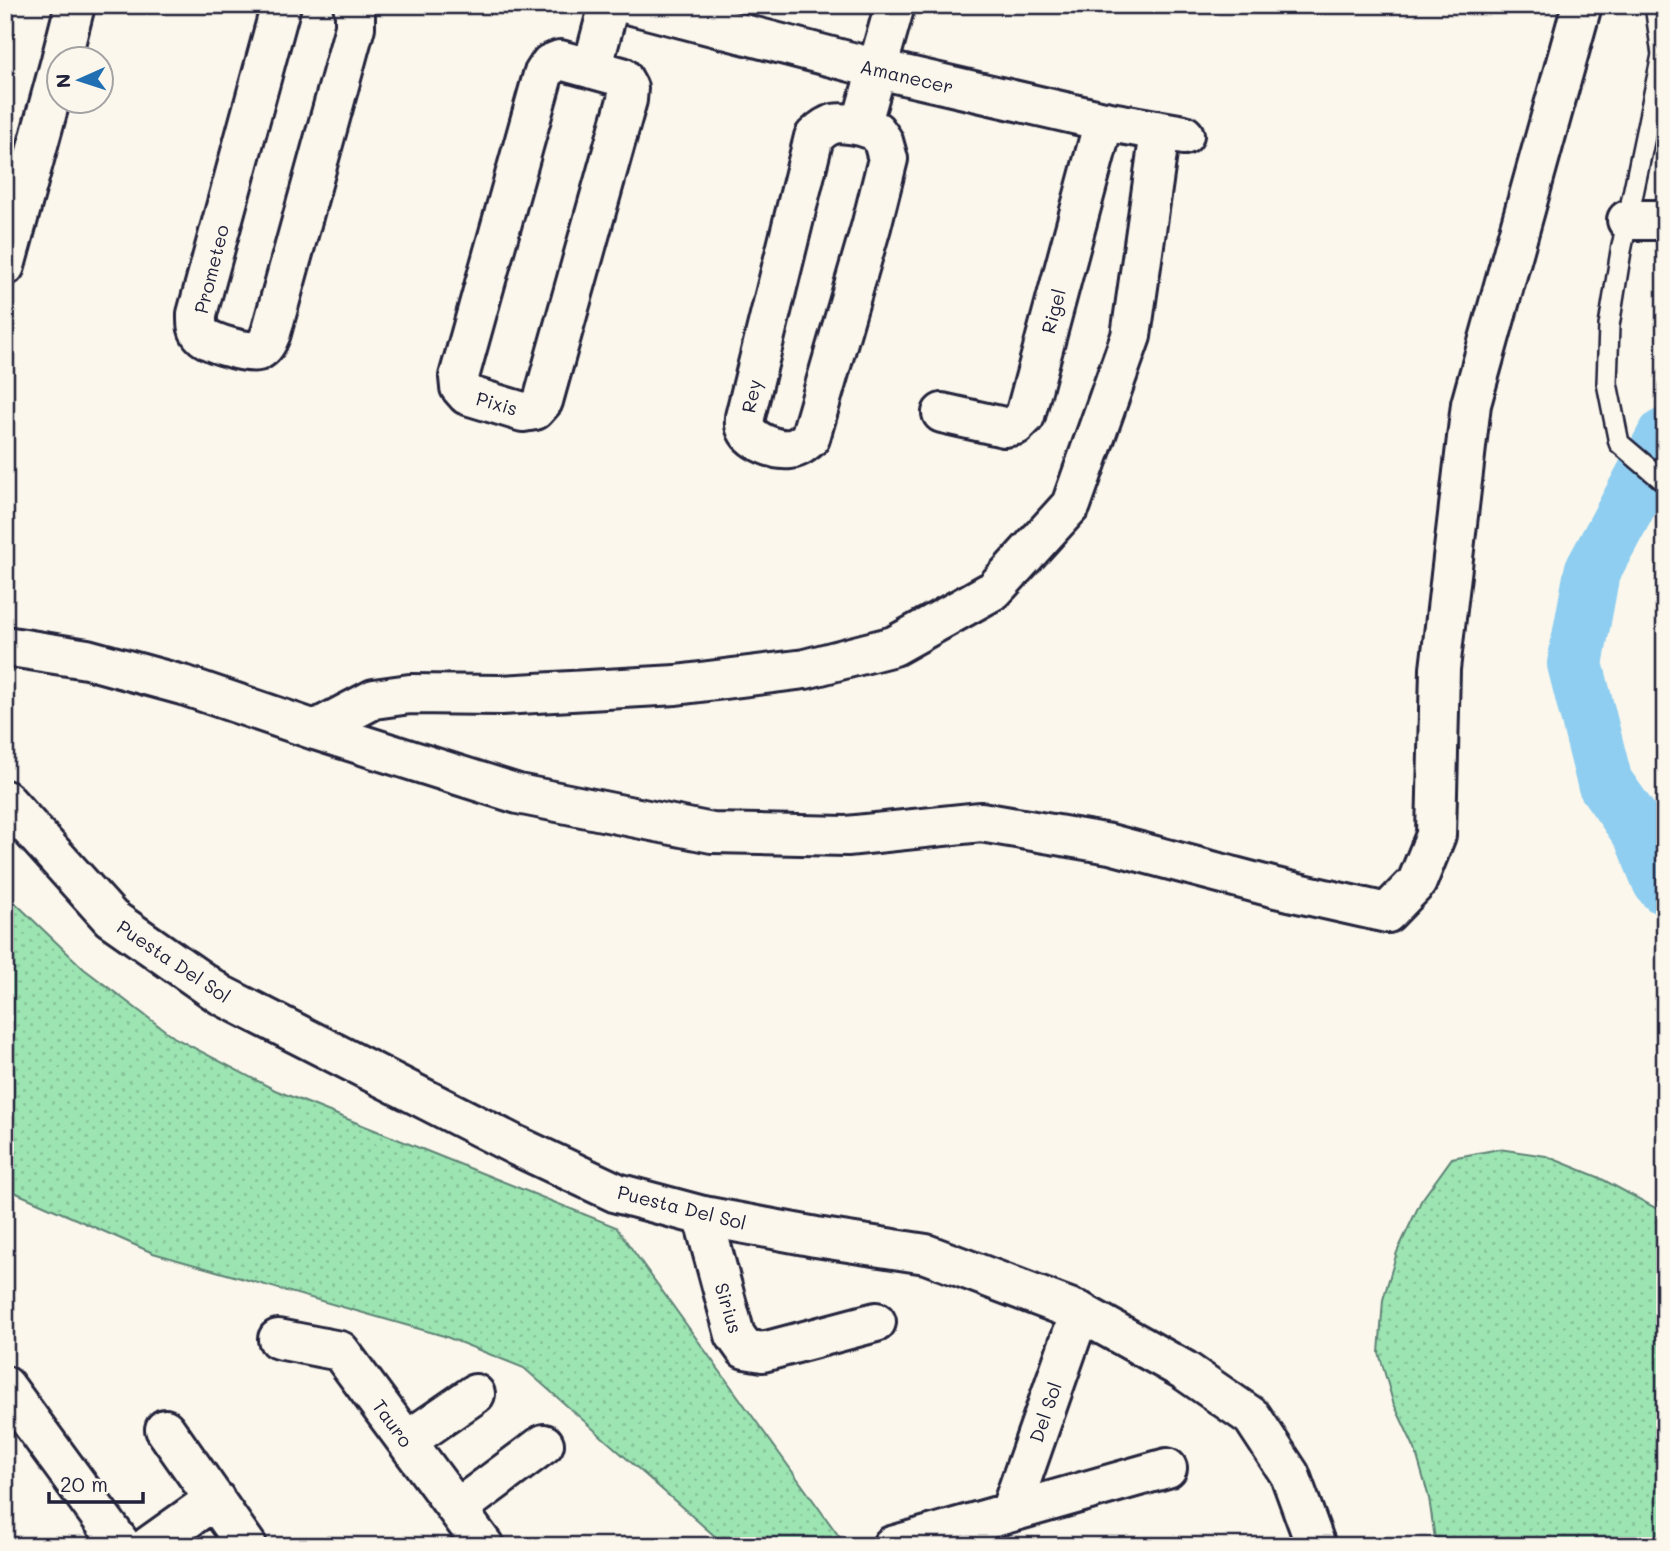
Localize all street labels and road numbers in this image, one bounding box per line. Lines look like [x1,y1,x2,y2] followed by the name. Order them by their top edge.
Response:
[858,53,956,99] street label: Amanecer
[188,222,234,316] street label: Prometeo
[1035,286,1071,336] street label: Rigel
[735,377,767,415] street label: Rey
[473,385,521,421] street label: Pixis
[112,914,236,1008] street label: Puesta Del Sol
[615,1179,749,1235] street label: Puesta Del Sol
[710,1280,748,1336] street label: Sirius
[1023,1378,1067,1446] street label: Del Sol
[367,1394,419,1452] street label: Tauro

